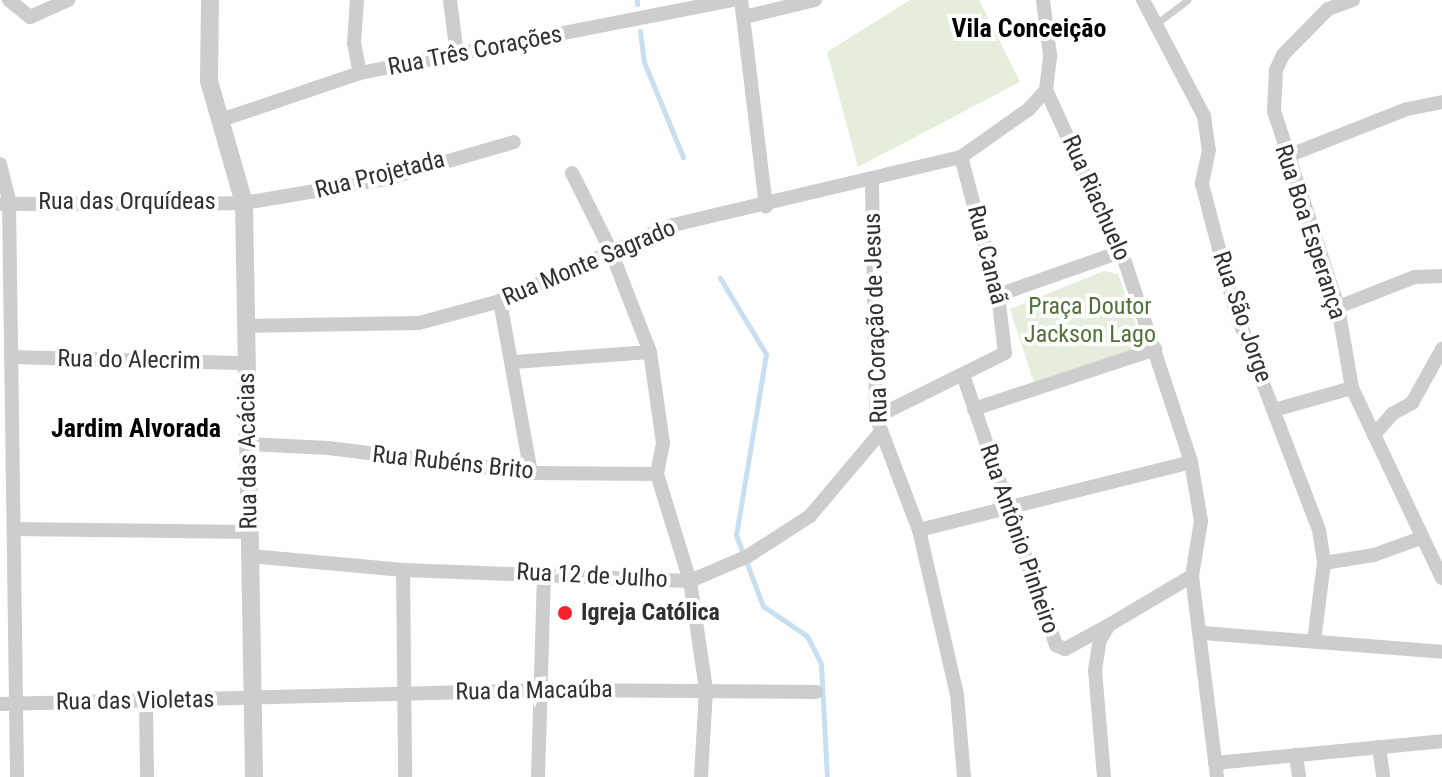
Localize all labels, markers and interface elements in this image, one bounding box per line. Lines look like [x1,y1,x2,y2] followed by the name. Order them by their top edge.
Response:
[951,13,1107,45] district label: Vila Conceição
[385,20,565,82] street label: Rua Três Corações
[1056,131,1136,265] street label: Rua Riachuelo
[1268,141,1352,323] street label: Rua Boa Esperança
[312,145,448,205] street label: Rua Projetada
[38,188,216,216] street label: Rua das Orquídeas
[961,202,1013,308] street label: Rua Canaã
[858,212,894,424] street label: Rua Coração de Jesus
[498,214,680,312] street label: Rua Monte Sagrado
[1206,248,1278,386] street label: Rua São Jorge
[1024,293,1156,349] park label: Praça Doutor Jackson Lago
[57,344,201,376] street label: Rua do Alecrim
[232,372,264,530] street label: Rua das Acácias
[51,413,221,445] district label: Jardim Alvorada
[371,440,535,486] street label: Rua Rubéns Brito
[973,441,1065,637] street label: Rua Antônio Pinheiro
[516,558,668,594] street label: Rua 12 de Julho
[581,599,720,627] place label: Igreja Católica
[556,604,574,622] marker: Igreja Católica
[455,675,613,707] street label: Rua da Macaúba
[56,685,214,717] street label: Rua das Violetas

